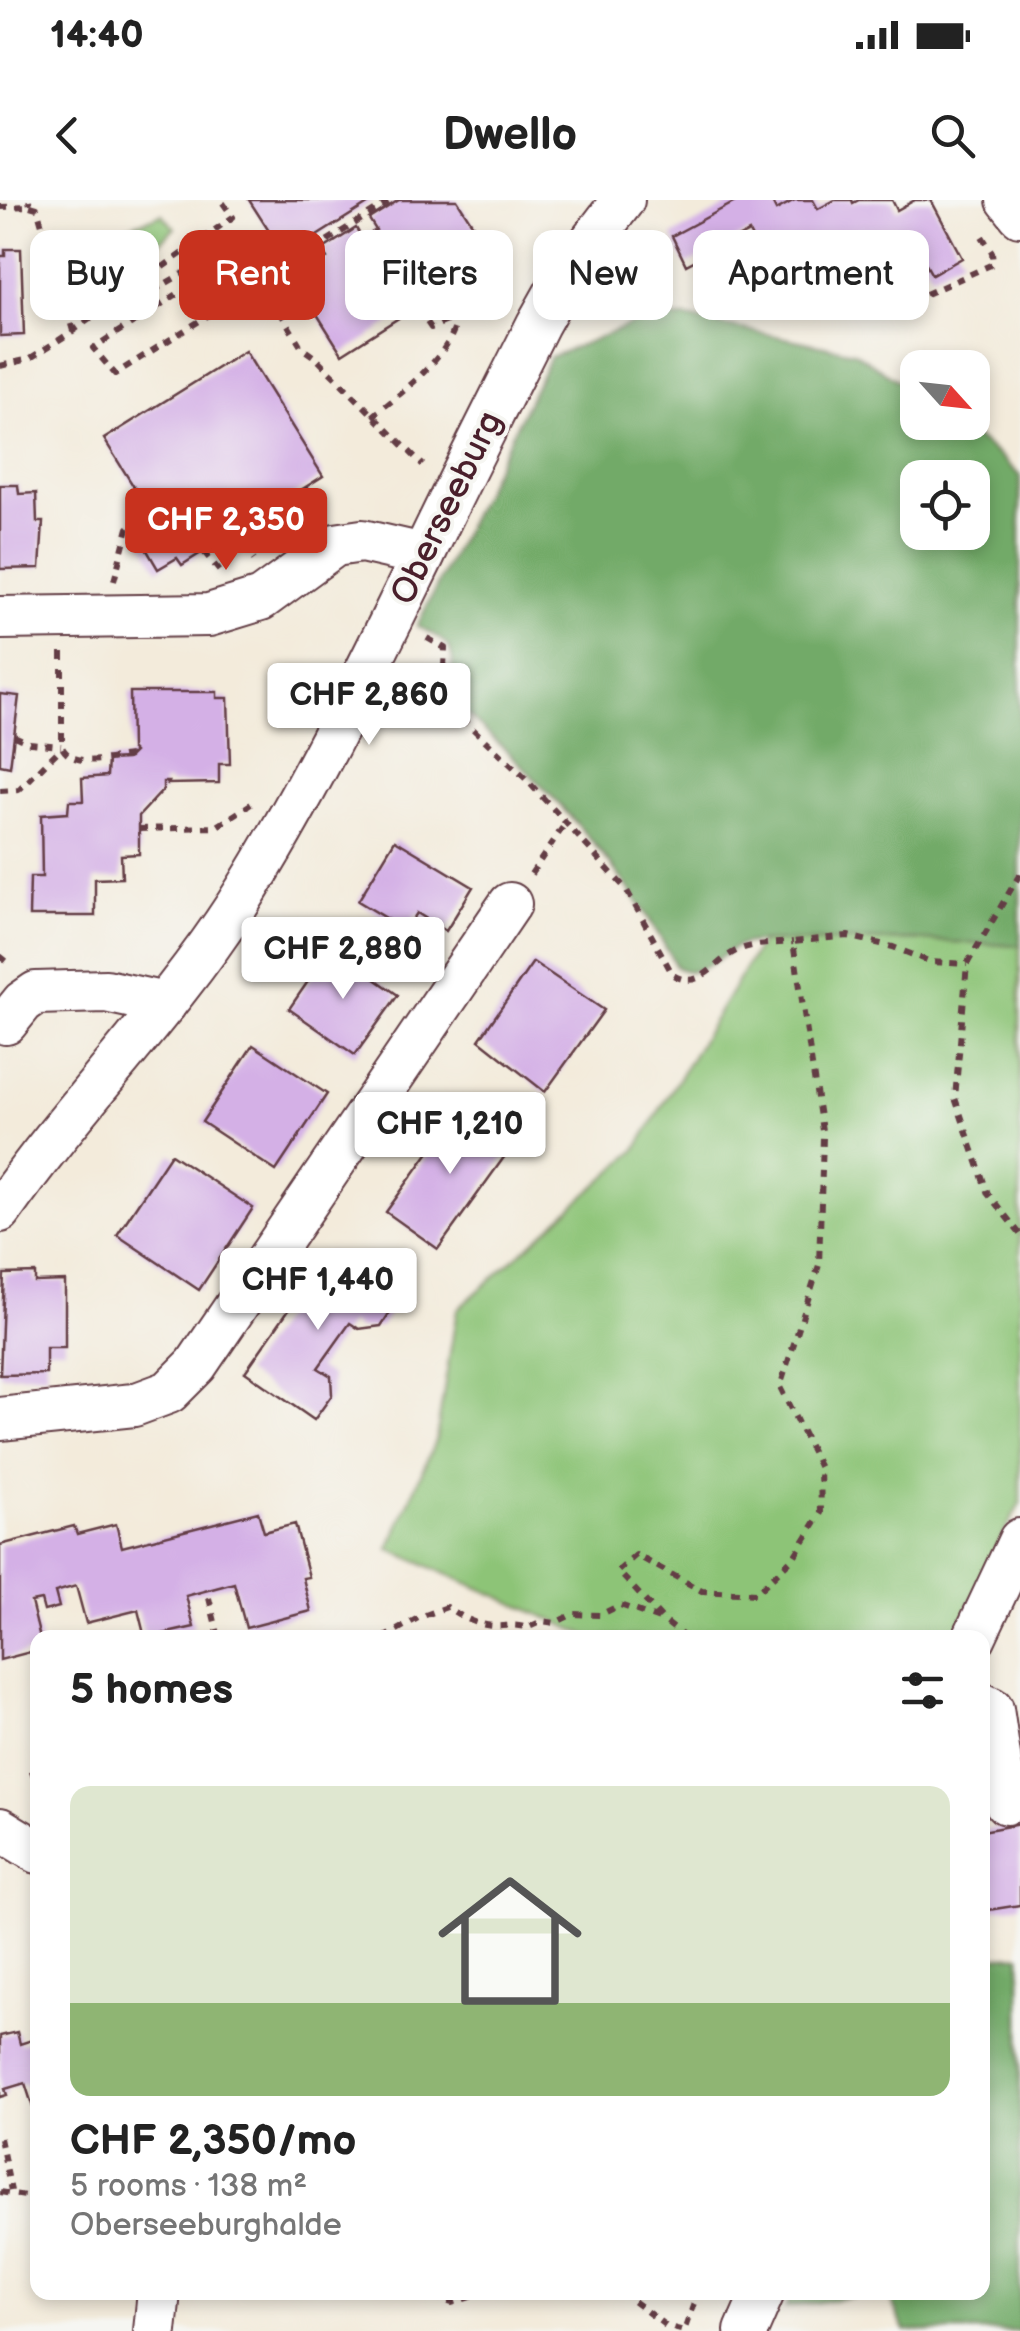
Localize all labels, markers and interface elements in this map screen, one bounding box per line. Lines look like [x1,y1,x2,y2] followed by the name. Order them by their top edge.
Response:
[50,13,144,58] text: 14:40
[40,108,95,163] icon: back
[443,108,577,163] text: Dwello
[925,108,980,163] icon: search
[30,230,159,320] chip: Buy
[179,230,325,320] chip: Rent
[345,230,513,320] chip: Filters
[533,230,673,320] chip: New
[693,230,929,320] chip: Apartment
[900,350,990,440] north arrow
[900,350,990,550] map controls
[382,404,512,612] street label: Oberseeburg
[900,460,990,550] button: locate
[112,488,340,573] pin: CHF 2,350
[147,501,305,540] text: CHF 2,350
[255,663,483,748] pin: CHF 2,860
[289,676,449,715] text: CHF 2,860
[229,917,457,1002] pin: CHF 2,880
[263,930,423,969] text: CHF 2,880
[336,1092,564,1177] pin: CHF 1,210
[377,1105,523,1144] text: CHF 1,210
[204,1248,432,1333] pin: CHF 1,440
[242,1261,394,1300] text: CHF 1,440
[895,1663,950,1718] icon: filters
[70,1665,233,1716] text: 5 homes
[420,1851,600,2031] icon: home
[70,2116,356,2167] text: CHF 2,350/mo
[70,2167,307,2206] text: 5 rooms · 138 m²
[70,2206,342,2245] text: Oberseeburghalde

